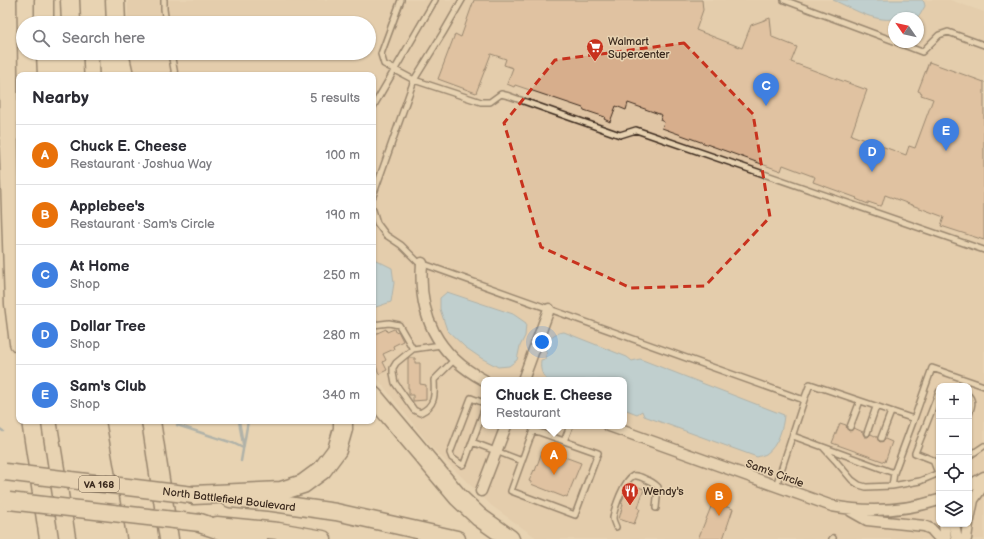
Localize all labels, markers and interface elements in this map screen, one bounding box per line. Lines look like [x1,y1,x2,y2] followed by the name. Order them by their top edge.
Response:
[888,12,924,48] north arrow
[16,16,376,60] search box
[30,27,52,49] icon: search
[62,29,145,48] text: Search here
[608,35,671,61] place label: Walmart Supercenter
[585,37,605,62] supermarket icon: Walmart Supercenter
[753,73,779,106] pin: C
[32,88,89,108] text: Nearby
[310,90,360,106] text: 5 results
[933,118,959,151] pin: E
[70,137,187,156] text: Chuck E. Cheese
[859,139,885,172] pin: D
[41,147,49,163] text: A
[325,147,360,163] text: 100 m
[70,156,212,172] text: Restaurant · Joshua Way
[70,197,145,216] text: Applebee's
[40,207,50,223] text: B
[326,207,360,223] text: 190 m
[70,216,215,232] text: Restaurant · Sam's Circle
[70,257,129,276] text: At Home
[40,267,50,283] text: C
[323,267,360,283] text: 250 m
[70,276,100,292] text: Shop
[70,317,146,336] text: Dollar Tree
[40,327,50,343] text: D
[323,327,360,343] text: 280 m
[532,332,552,352] your location
[70,336,100,352] text: Shop
[70,377,146,396] text: Sam's Club
[481,377,627,429] popup
[936,383,972,527] map controls
[936,383,972,419] button: +
[496,386,612,405] text: Chuck E. Cheese
[41,387,49,403] text: E
[322,387,360,403] text: 340 m
[70,396,100,412] text: Shop
[496,405,560,421] text: Restaurant
[936,419,972,455] button: −
[541,442,567,475] pin: A
[936,455,972,491] button: locate
[744,457,806,490] street label: Sam's Circle
[79,476,119,492] road number: VA 168
[620,481,640,506] restaurant icon: Wendy's
[706,483,732,516] pin: B
[162,485,296,514] street label: North Battlefield Boulevard
[643,485,684,498] place label: Wendy's
[936,491,972,527] button: layers

